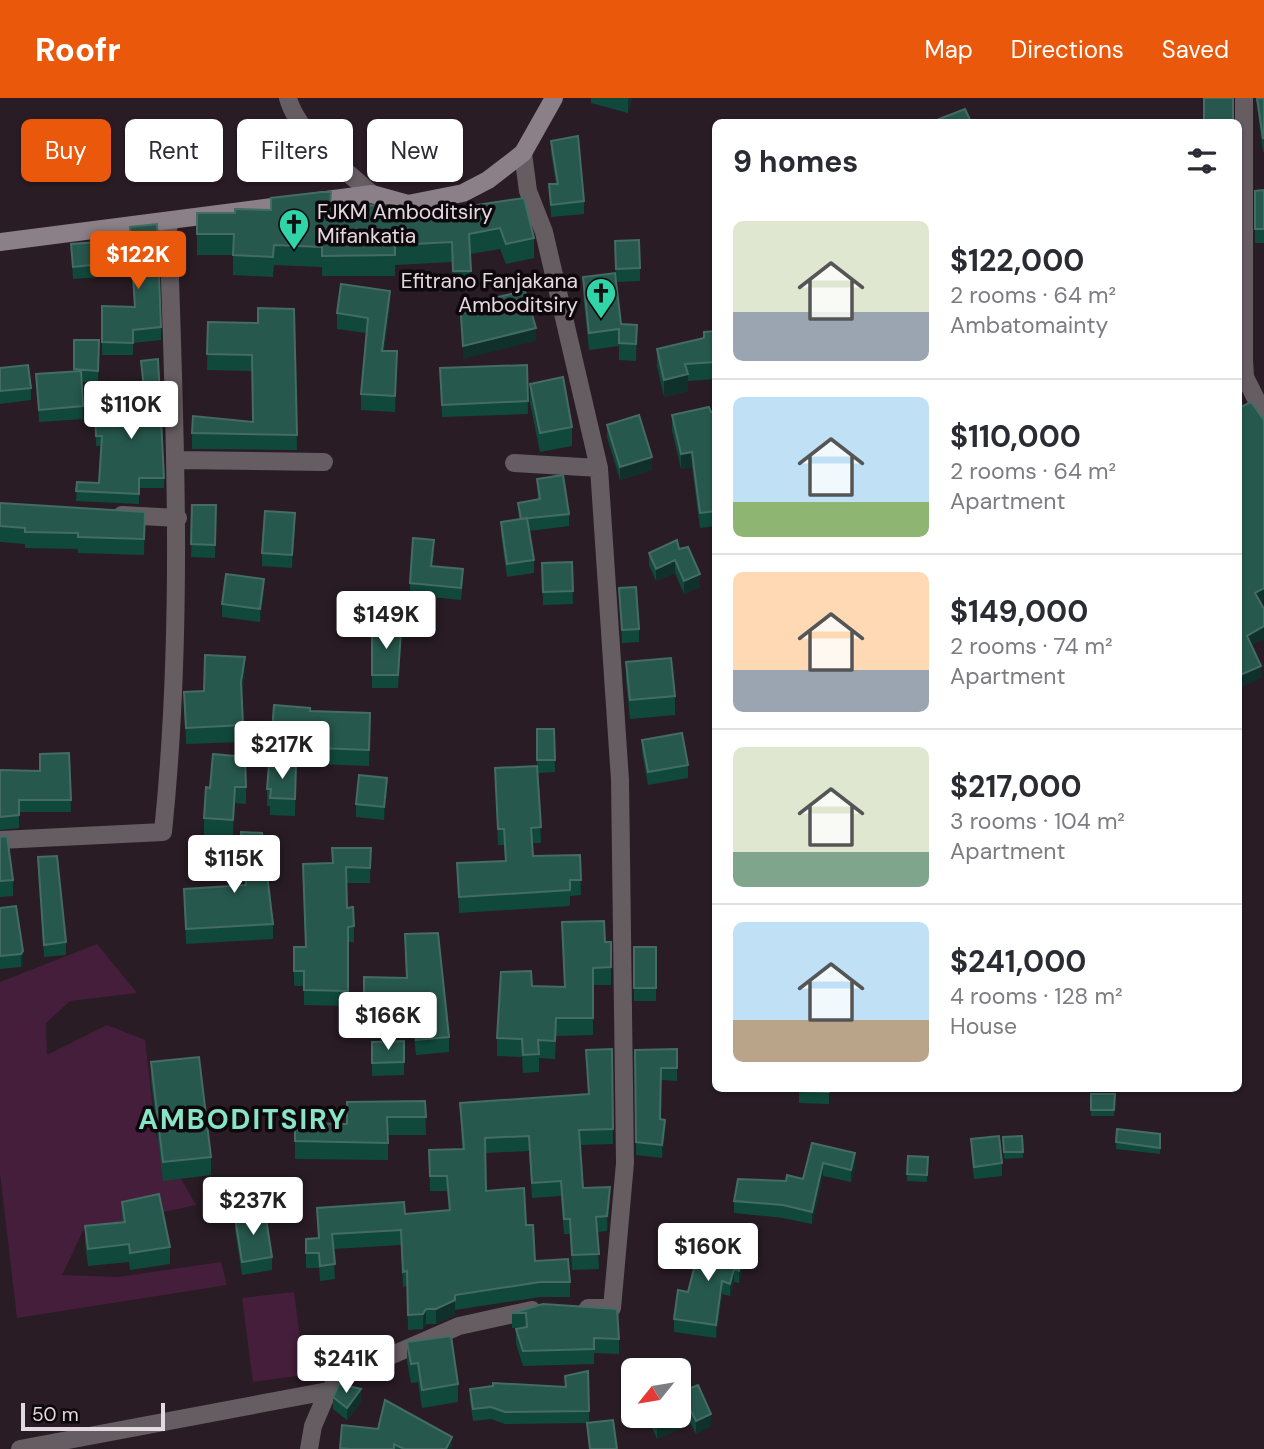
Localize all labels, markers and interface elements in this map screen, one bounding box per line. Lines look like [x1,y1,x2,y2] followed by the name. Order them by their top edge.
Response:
[35,28,121,71] text: Roofr
[925,34,973,65] text: Map
[1011,34,1124,65] text: Directions
[1162,34,1229,65] text: Saved
[21,119,111,182] chip: Buy
[125,119,223,182] chip: Rent
[237,119,353,182] chip: Filters
[367,119,463,182] chip: New
[733,142,858,181] text: 9 homes
[1183,142,1221,180] icon: filters
[317,198,493,250] place label: FJKM Amboditsiry Mifankatia
[277,207,311,251] church icon: FJKM Amboditsiry Mifankatia
[89,232,187,291] pin: $122K
[106,239,170,269] text: $122K
[950,241,1084,280] text: $122,000
[789,249,873,333] icon: home
[401,267,578,319] place label: Efitrano Fanjakana Amboditsiry
[584,276,618,320] church icon: Efitrano Fanjakana Amboditsiry
[950,280,1116,310] text: 2 rooms · 64 m²
[950,310,1108,340] text: Ambatomainty
[82,382,180,441] pin: $110K
[100,389,162,419] text: $110K
[950,417,1081,456] text: $110,000
[789,425,873,509] icon: home
[950,456,1116,486] text: 2 rooms · 64 m²
[950,486,1065,516] text: Apartment
[337,592,435,651] pin: $149K
[950,592,1088,631] text: $149,000
[353,599,419,629] text: $149K
[789,600,873,684] icon: home
[950,631,1113,661] text: 2 rooms · 74 m²
[950,661,1065,691] text: Apartment
[233,722,331,781] pin: $217K
[251,729,313,759] text: $217K
[950,767,1082,806] text: $217,000
[789,775,873,859] icon: home
[950,806,1125,836] text: 3 rooms · 104 m²
[185,836,283,895] pin: $115K
[950,836,1065,866] text: Apartment
[204,843,264,873] text: $115K
[950,942,1086,981] text: $241,000
[789,950,873,1034] icon: home
[950,981,1122,1011] text: 4 rooms · 128 m²
[339,992,437,1052] pin: $166K
[355,1000,421,1030] text: $166K
[950,1011,1017,1041] text: House
[138,1101,348,1138] district label: AMBODITSIRY
[204,1178,302,1237] pin: $237K
[219,1185,287,1215] text: $237K
[659,1224,757,1283] pin: $160K
[674,1231,742,1261] text: $160K
[297,1336,395,1395] pin: $241K
[313,1343,379,1373] text: $241K
[621,1358,691,1428] north arrow
[621,1358,691,1428] map controls
[21,1400,164,1432] scale bar
[32,1402,79,1427] text: 50 m

